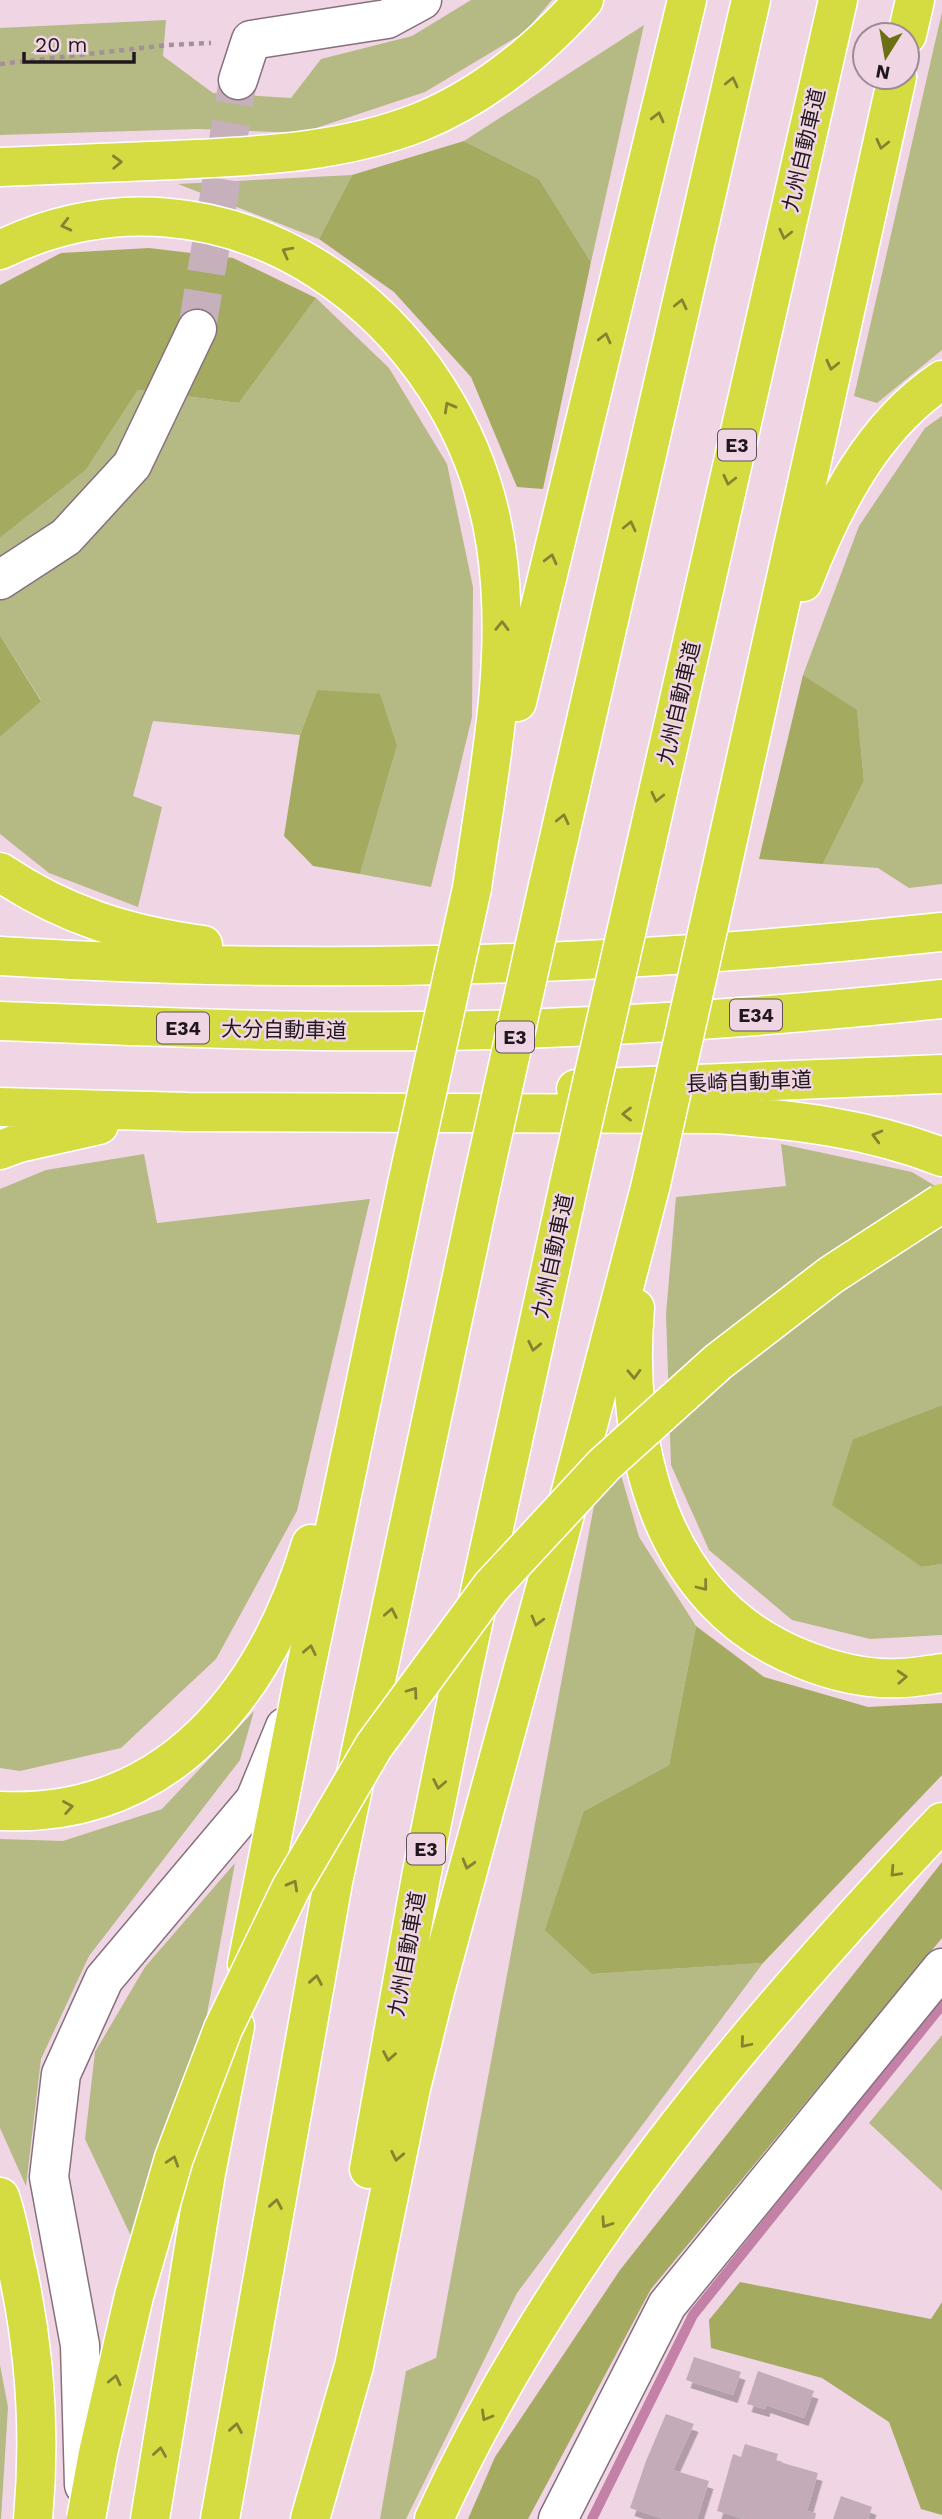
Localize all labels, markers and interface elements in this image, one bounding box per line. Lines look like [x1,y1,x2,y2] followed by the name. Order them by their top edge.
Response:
[24,21,135,65] scale bar
[851,21,921,91] north arrow
[35,32,87,57] text: 20 m
[874,60,892,85] text: N
[724,77,739,89] one-way arrow
[777,86,830,214] street label: 九州自動車道
[650,111,664,123] one-way arrow
[875,137,890,149] one-way arrow
[112,155,123,170] one-way arrow
[60,217,72,231] one-way arrow
[779,228,793,240] one-way arrow
[282,247,295,260] one-way arrow
[673,298,688,310] one-way arrow
[597,332,611,344] one-way arrow
[825,359,840,371] one-way arrow
[444,402,457,414] one-way arrow
[718,430,756,460] road number: E3
[723,473,738,485] one-way arrow
[622,520,637,532] one-way arrow
[543,554,557,566] one-way arrow
[494,620,510,630] one-way arrow
[652,639,705,767] street label: 九州自動車道
[651,791,665,803] one-way arrow
[555,813,569,825] one-way arrow
[730,1000,782,1030] road number: E34
[157,1012,209,1044] road number: E34
[221,1016,347,1043] street label: 大分自動車道
[496,1021,534,1052] road number: E3
[686,1067,812,1096] street label: 長崎自動車道
[621,1106,632,1122] one-way arrow
[871,1129,883,1144] one-way arrow
[527,1192,578,1320] street label: 九州自動車道
[527,1340,542,1352] one-way arrow
[626,1369,641,1380] one-way arrow
[694,1578,707,1590] one-way arrow
[383,1607,398,1619] one-way arrow
[530,1615,545,1627] one-way arrow
[301,1644,316,1656] one-way arrow
[896,1670,907,1685] one-way arrow
[405,1687,418,1700] one-way arrow
[433,1778,448,1790] one-way arrow
[62,1800,74,1815] one-way arrow
[407,1834,445,1865] road number: E3
[462,1858,476,1870] one-way arrow
[891,1864,904,1877] one-way arrow
[285,1880,298,1892] one-way arrow
[383,1890,430,2018] street label: 九州自動車道
[308,1974,323,1986] one-way arrow
[741,2036,754,2048] one-way arrow
[382,2050,397,2062] one-way arrow
[391,2150,406,2162] one-way arrow
[165,2155,180,2167] one-way arrow
[268,2198,283,2210] one-way arrow
[602,2215,615,2228] one-way arrow
[106,2374,121,2386] one-way arrow
[481,2408,494,2421] one-way arrow
[228,2422,243,2434] one-way arrow
[152,2446,167,2457] one-way arrow

